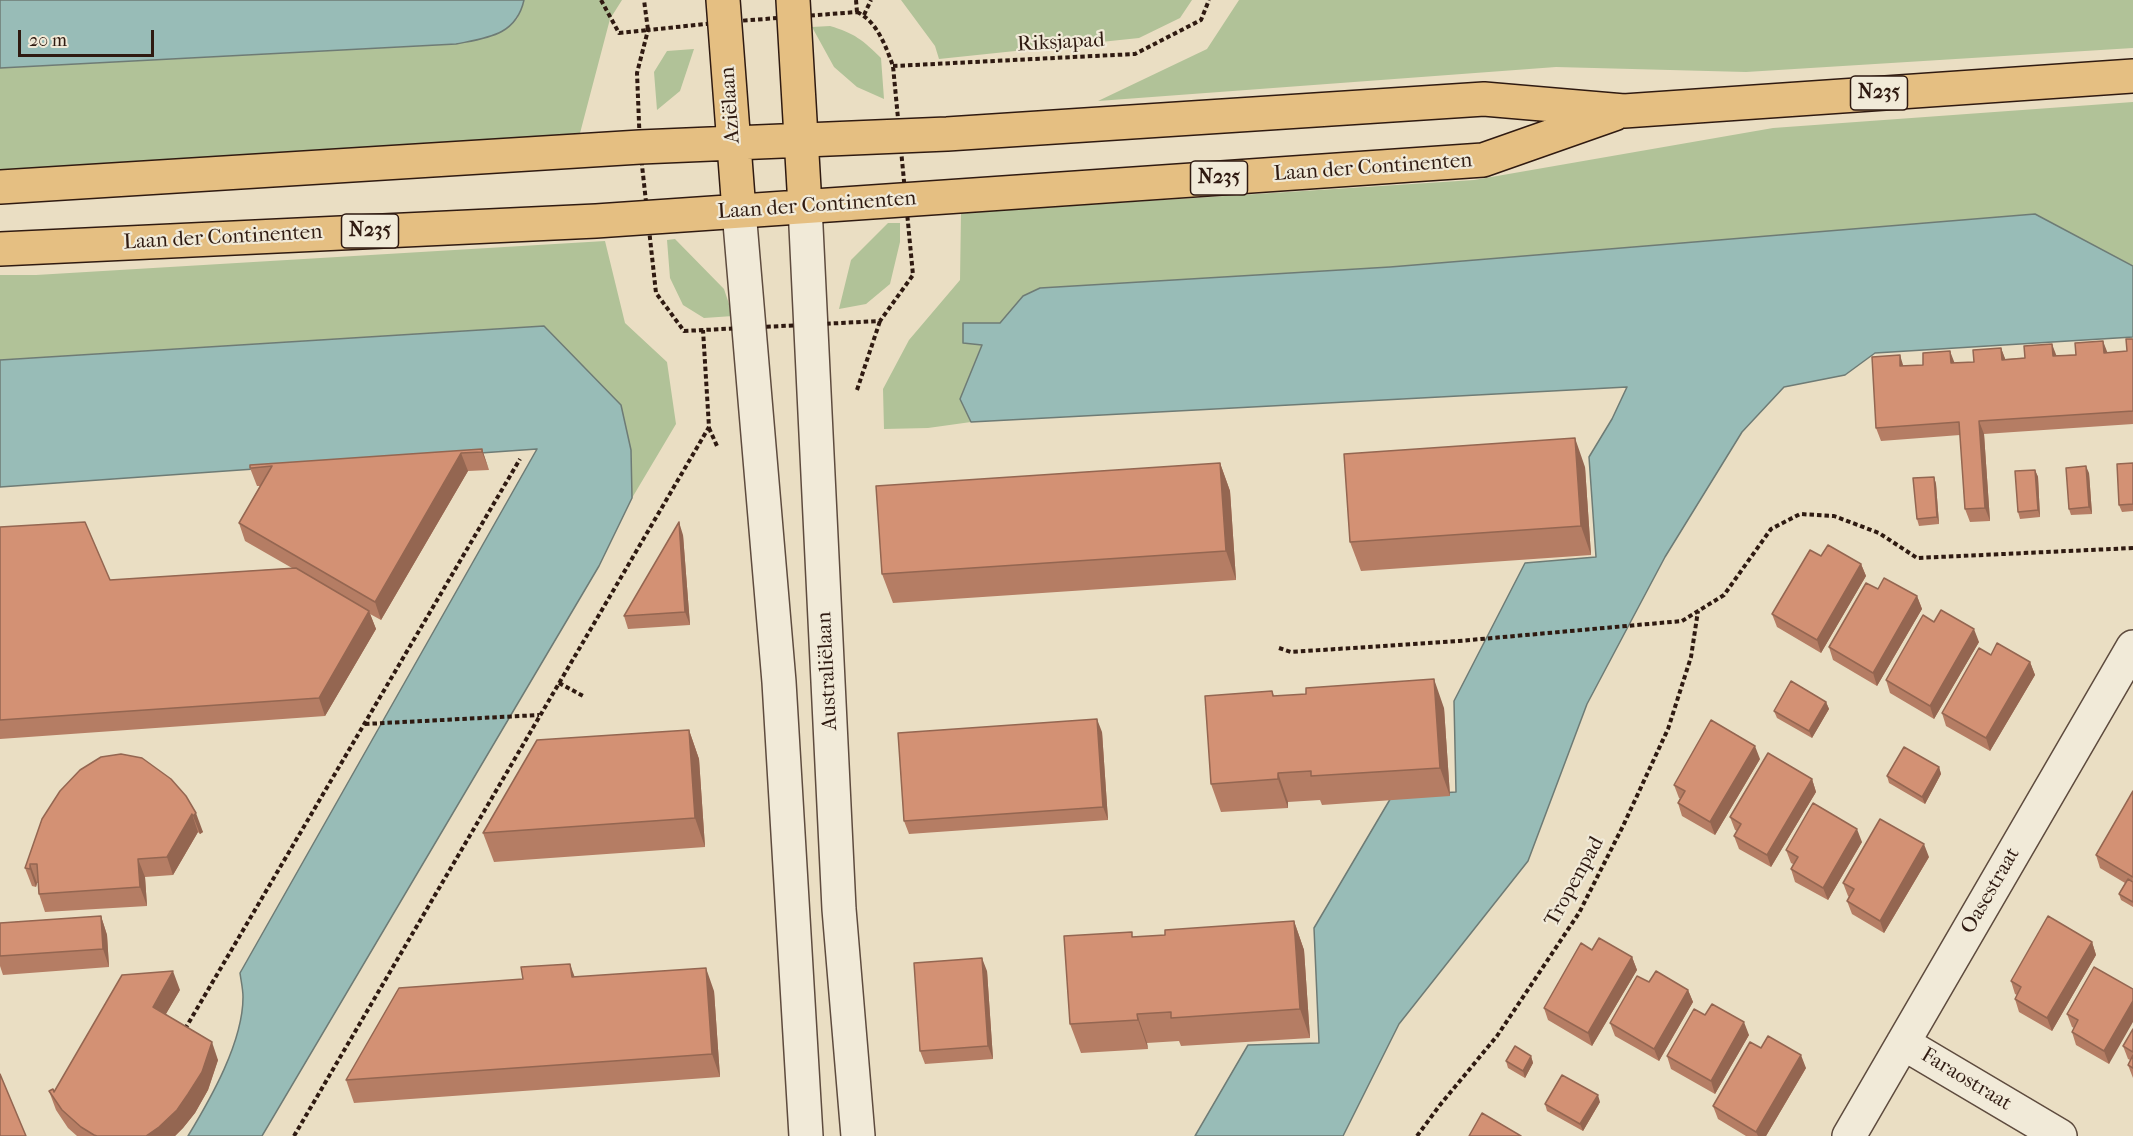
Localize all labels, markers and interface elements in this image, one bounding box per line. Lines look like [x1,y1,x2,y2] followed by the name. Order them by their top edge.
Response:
[21,18,158,56] scale bar
[1017,28,1105,58] street label: Riksjapad
[29,30,67,51] text: 20 m
[716,66,746,144] street label: Aziëlaan
[1850,76,1908,110] road number: N235
[1273,148,1473,188] street label: Laan der Continenten
[1190,161,1248,195] road number: N235
[717,186,917,226] street label: Laan der Continenten
[342,214,398,248] road number: N235
[123,220,323,256] street label: Laan der Continenten
[812,611,844,731] street label: Australiëlaan
[1540,833,1610,931] street label: Tropenpad
[1956,843,2026,939] street label: Oasestraat
[1916,1043,2016,1117] street label: Faraostraat

